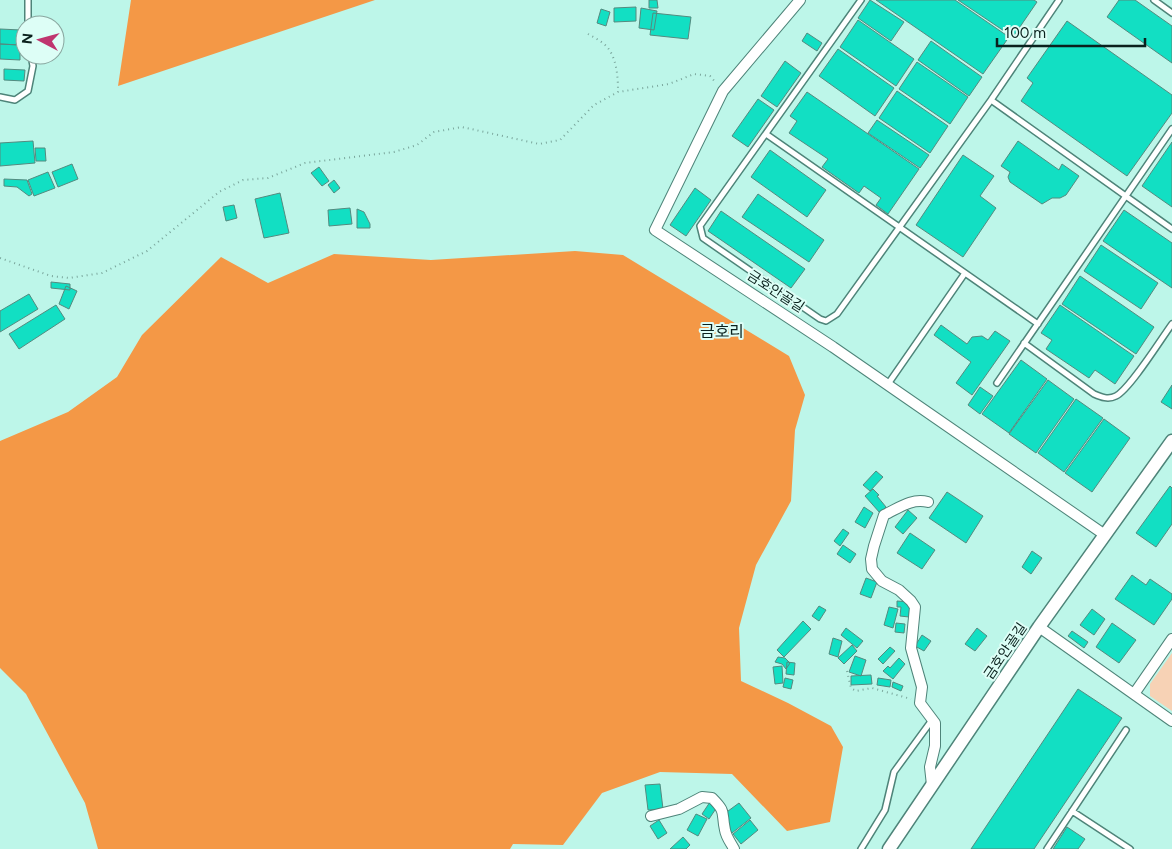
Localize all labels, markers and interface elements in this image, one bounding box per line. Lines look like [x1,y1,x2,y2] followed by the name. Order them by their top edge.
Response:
[15,15,65,65] north arrow
[997,15,1144,47] scale bar
[1004,24,1046,42] text: 100 m
[19,32,37,45] text: N
[744,267,807,316] street label: 금호안골길
[700,322,744,341] district label: 금호리
[980,620,1030,683] street label: 금호안골길

